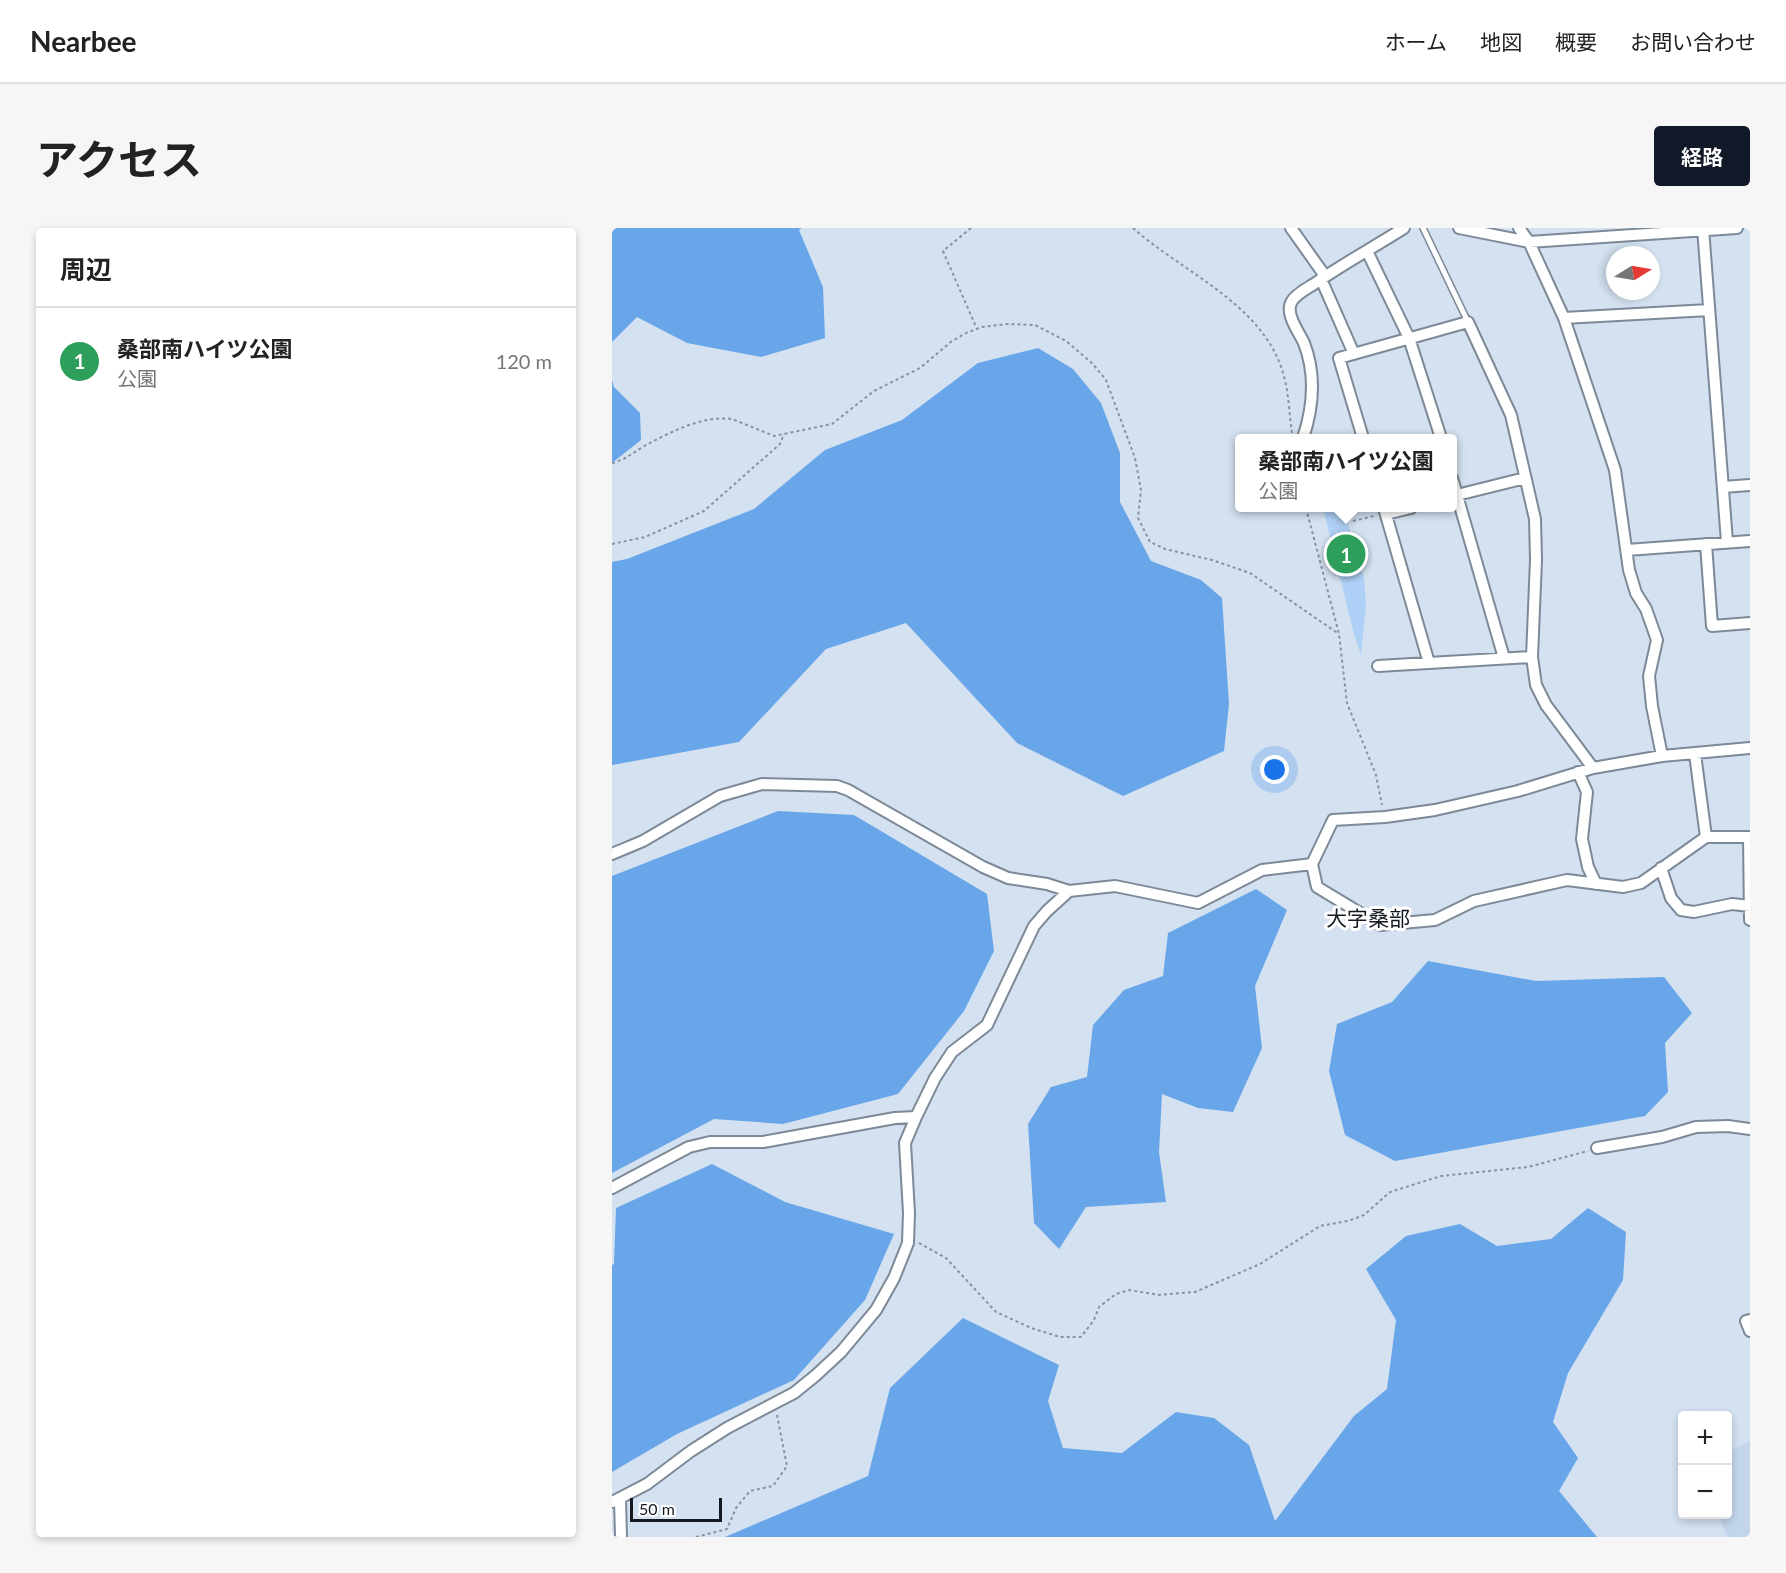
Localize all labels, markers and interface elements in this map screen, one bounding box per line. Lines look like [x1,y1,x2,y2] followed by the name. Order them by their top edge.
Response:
[30,24,137,58] text: Nearbee
[1385,29,1447,54] text: ホーム
[1480,29,1522,54] text: 地図
[1555,29,1597,54] text: 概要
[1630,29,1756,54] text: お問い合わせ
[1654,126,1750,186] button: 経路
[36,134,202,184] text: アクセス
[1606,246,1660,300] north arrow
[60,253,112,285] text: 周辺
[117,335,293,362] text: 桑部南ハイツ公園
[74,349,85,373] text: 1
[496,349,552,373] text: 120 m
[117,366,157,390] text: 公園
[1235,434,1457,512] popup
[1258,447,1434,474] text: 桑部南ハイツ公園
[1258,478,1298,502] text: 公園
[1326,532,1366,576] pin: 1
[1260,755,1289,784] your location
[1326,905,1410,930] district label: 大字桑部
[1678,1411,1732,1519] map controls
[1678,1411,1732,1465] button: +
[1678,1465,1732,1519] button: −
[630,1495,722,1522] scale bar
[639,1499,675,1518] text: 50 m

